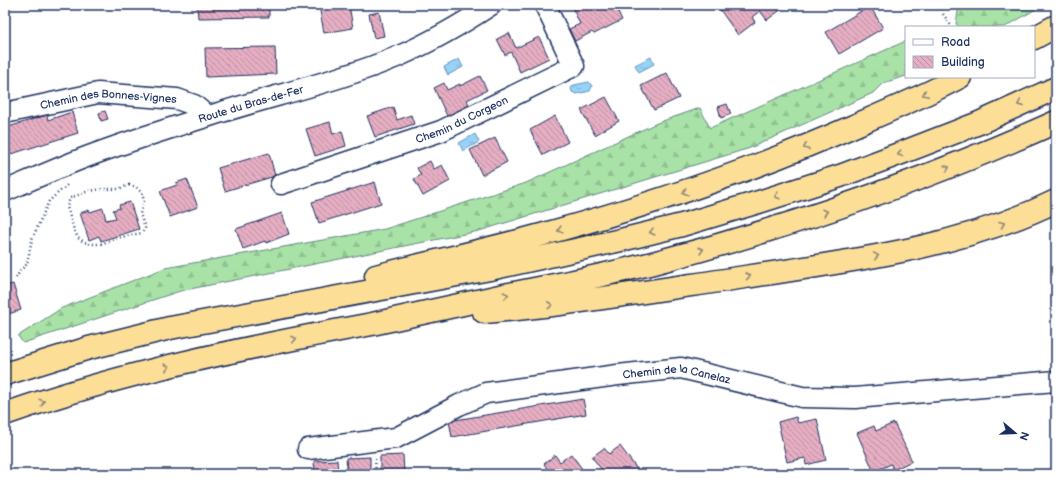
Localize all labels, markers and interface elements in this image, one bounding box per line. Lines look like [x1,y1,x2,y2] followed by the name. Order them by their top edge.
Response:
[905,26,1035,78] legend
[941,35,970,50] text: Road
[941,55,985,70] text: Building
[197,82,306,125] street label: Route du Bras-de-Fer
[39,86,178,112] street label: Chemin des Bonnes-Vignes
[922,89,930,97] one-way arrow
[414,93,510,146] street label: Chemin du Corgeon
[1017,99,1025,107] one-way arrow
[803,142,810,150] one-way arrow
[897,149,904,157] one-way arrow
[944,164,951,172] one-way arrow
[681,187,688,196] one-way arrow
[774,191,781,200] one-way arrow
[821,209,828,217] one-way arrow
[998,221,1005,229] one-way arrow
[557,225,564,234] one-way arrow
[649,227,656,236] one-way arrow
[697,246,704,255] one-way arrow
[873,252,879,261] one-way arrow
[745,272,751,281] one-way arrow
[503,292,509,300] one-way arrow
[547,301,553,310] one-way arrow
[291,336,297,344] one-way arrow
[622,361,733,386] street label: Chemin de la Canelaz
[164,363,170,371] one-way arrow
[38,398,45,407] one-way arrow
[995,413,1035,453] north arrow
[1016,430,1031,442] text: N

